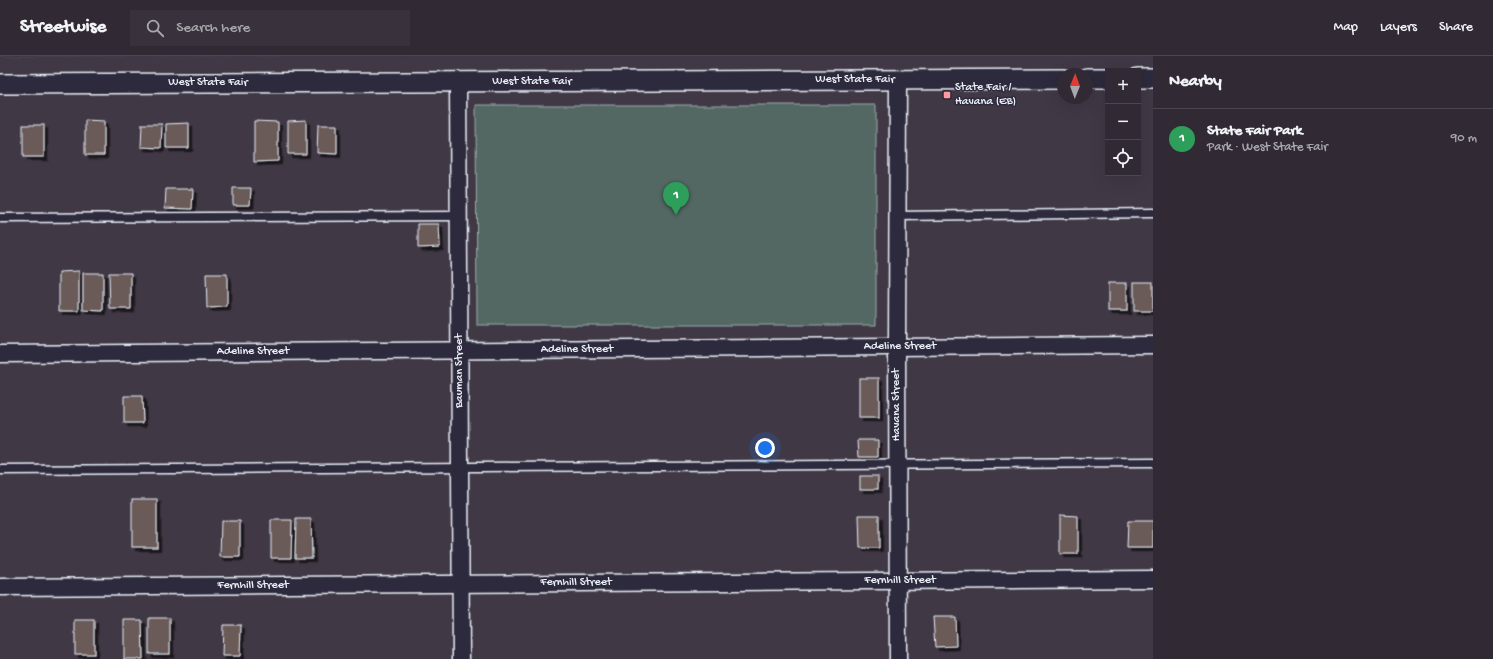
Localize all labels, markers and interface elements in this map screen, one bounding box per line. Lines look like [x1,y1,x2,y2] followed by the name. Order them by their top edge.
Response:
[130,10,410,46] search box
[20,16,106,39] text: Streetwise
[144,17,166,39] icon: search
[176,19,250,37] text: Search here
[1334,19,1358,36] text: Map
[1380,19,1417,36] text: Layers
[1439,19,1473,36] text: Share
[1057,68,1093,104] north arrow
[1105,68,1141,176] map controls
[1105,68,1141,104] button: +
[1169,72,1222,92] text: Nearby
[815,73,896,87] street label: West State Fair
[492,75,573,89] street label: West State Fair
[168,76,249,90] street label: West State Fair
[955,81,1016,109] place label: State Fair / Havana (EB)
[942,90,952,100] marker: State Fair / Havana (EB)
[1105,104,1141,140] button: −
[1207,122,1303,140] text: State Fair Park
[1179,131,1185,146] text: 1
[1451,131,1477,146] text: 90 m
[1105,140,1141,176] button: locate
[1207,140,1328,155] text: Park · West State Fair
[663,182,689,215] pin: 1
[453,333,467,409] street label: Bauman Street
[864,340,937,354] street label: Adeline Street
[541,343,614,357] street label: Adeline Street
[217,345,290,359] street label: Adeline Street
[890,368,904,441] street label: Havana Street
[755,438,775,458] your location
[863,574,937,588] street label: Fernhill Street
[539,576,613,590] street label: Fernhill Street
[216,579,290,593] street label: Fernhill Street

